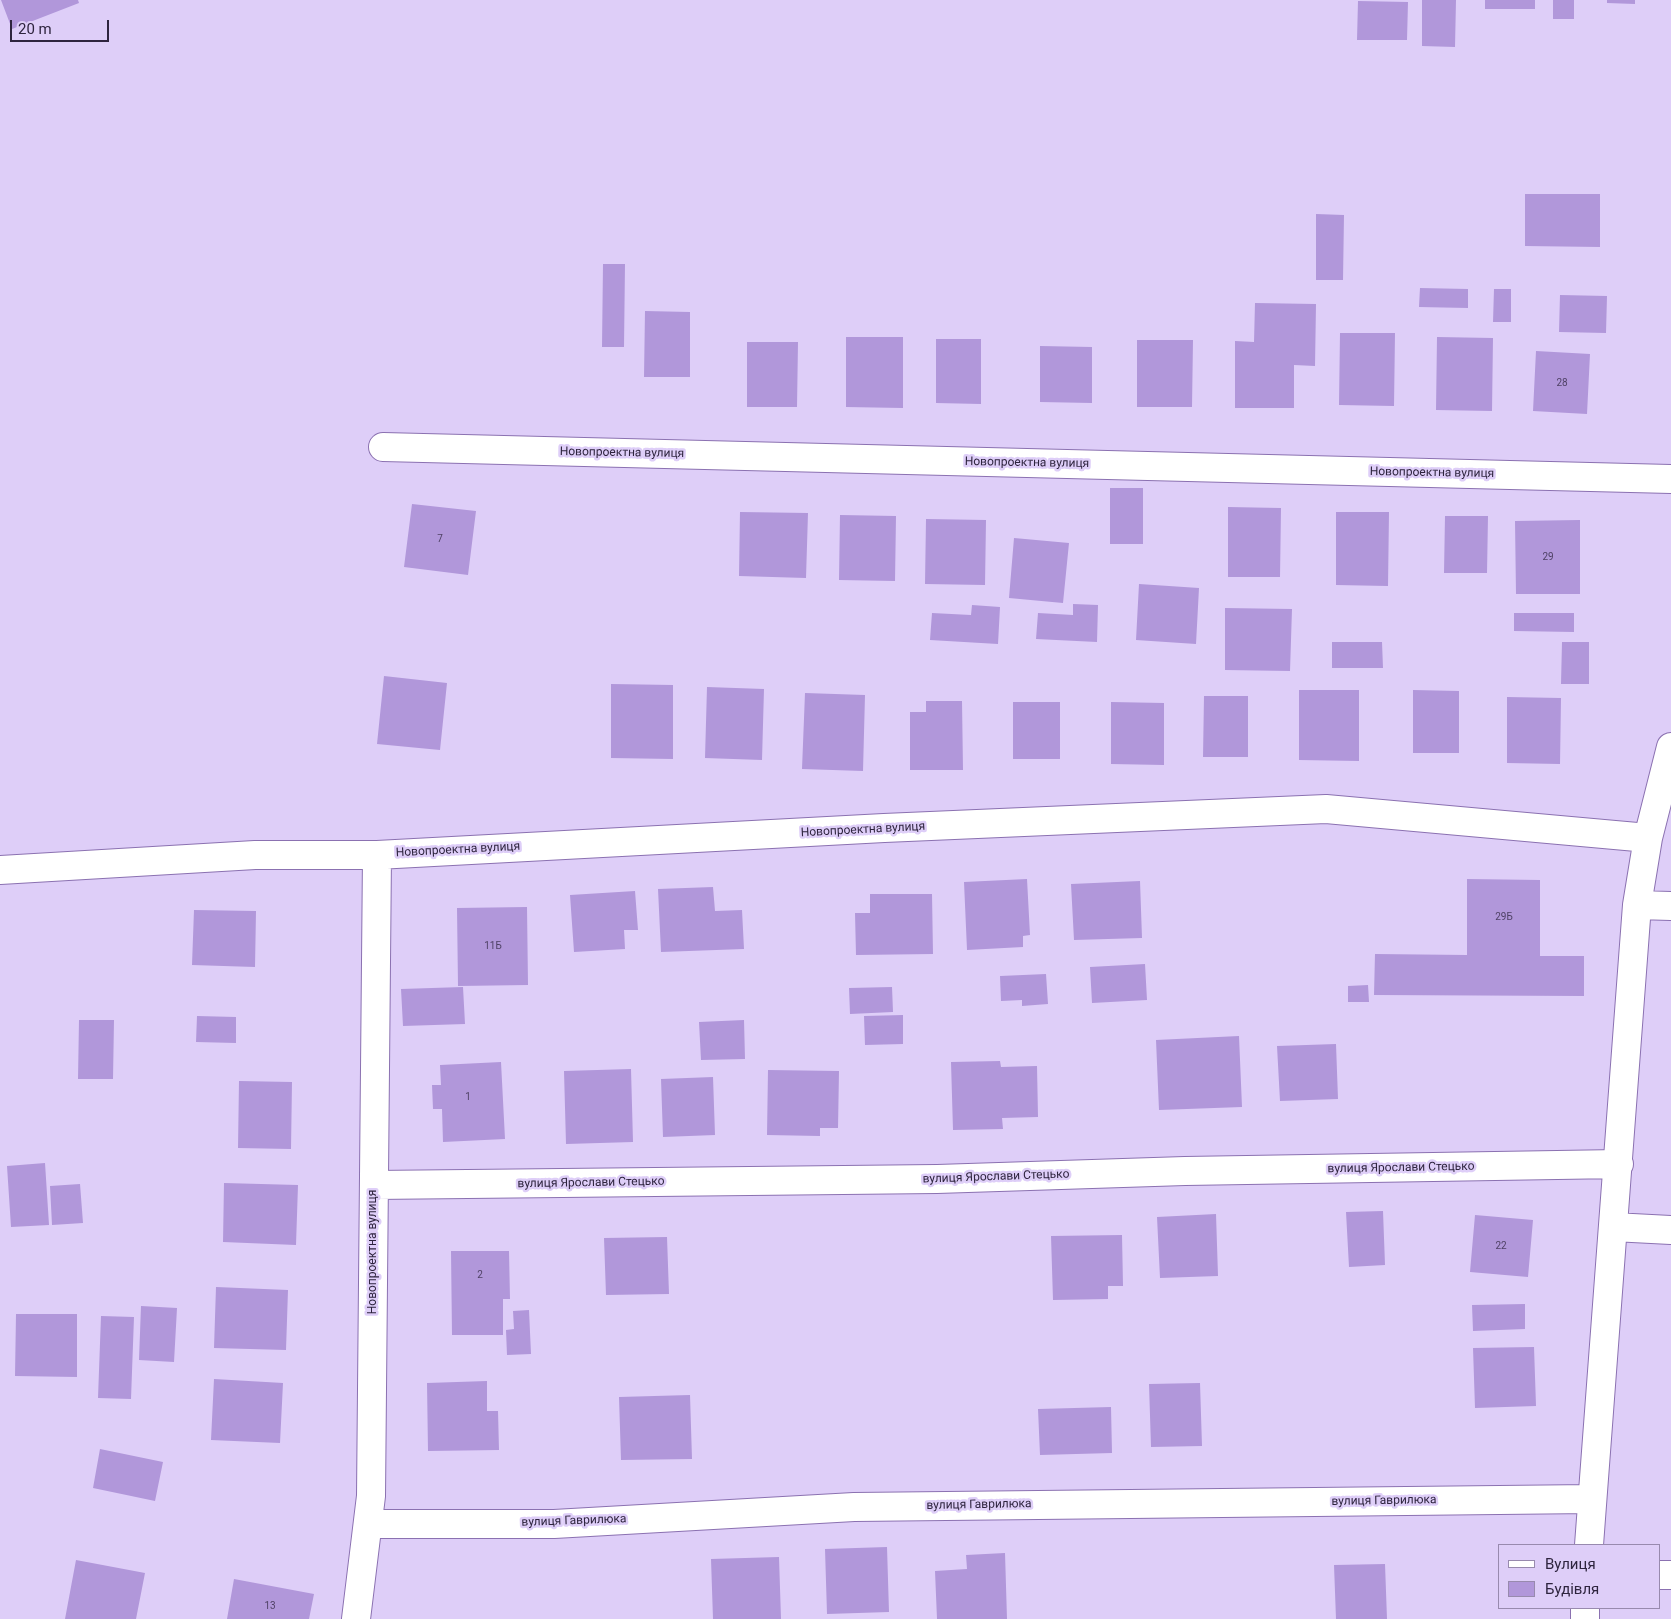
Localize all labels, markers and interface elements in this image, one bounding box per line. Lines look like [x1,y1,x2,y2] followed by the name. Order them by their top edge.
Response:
[12,10,111,42] scale bar
[18,20,52,38] text: 20 m
[1556,377,1568,389] house number: 28
[560,445,684,461] street label: Новопроектна вулиця
[965,455,1089,471] street label: Новопроектна вулиця
[1370,465,1494,481] street label: Новопроектна вулиця
[437,533,443,545] house number: 7
[1542,551,1554,563] house number: 29
[800,820,926,840] street label: Новопроектна вулиця
[395,840,521,860] street label: Новопроектна вулиця
[1495,911,1513,923] house number: 29Б
[484,940,502,952] house number: 11Б
[465,1091,471,1103] house number: 1
[1327,1160,1475,1176] street label: вулиця Ярослави Стецько
[922,1167,1070,1187] street label: вулиця Ярослави Стецько
[517,1175,665,1191] street label: вулиця Ярослави Стецько
[366,1190,380,1314] street label: Новопроектна вулиця
[1495,1240,1507,1252] house number: 22
[477,1269,483,1281] house number: 2
[1331,1493,1437,1509] street label: вулиця Гаврилюка
[926,1497,1032,1513] street label: вулиця Гаврилюка
[521,1512,627,1530] street label: вулиця Гаврилюка
[1498,1544,1661,1609] legend
[1545,1555,1596,1573] text: Вулиця
[1545,1580,1599,1598] text: Будівля
[264,1600,276,1612] house number: 13

